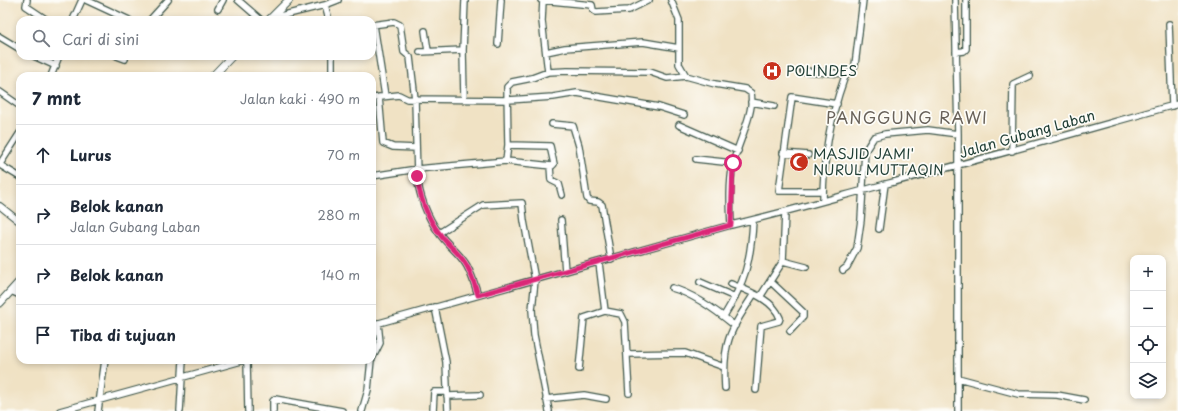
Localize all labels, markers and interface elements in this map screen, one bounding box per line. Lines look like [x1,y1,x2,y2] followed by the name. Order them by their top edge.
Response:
[16,16,376,60] search box
[30,27,52,49] icon: search
[62,27,139,50] text: Cari di sini
[761,60,783,82] hospital icon: POLINDES
[786,60,857,81] place label: POLINDES
[32,85,81,111] text: 7 mnt
[240,89,360,108] text: Jalan kaki · 490 m
[956,104,1097,163] street label: Jalan Gubang Laban
[826,105,988,129] district label: PANGGUNG RAWI
[70,143,111,166] text: Lurus
[813,143,944,180] place label: MASJID JAMI' NURUL MUTTAQIN
[32,144,54,166] icon: ahead
[327,145,360,164] text: 70 m
[788,151,810,173] mosque icon: MASJID JAMI' NURUL MUTTAQIN
[724,154,742,172] route start
[408,167,426,185] route end
[70,194,164,217] text: Belok kanan
[32,204,54,226] icon: right
[318,205,360,224] text: 280 m
[70,217,200,236] text: Jalan Gubang Laban
[1130,255,1166,399] map controls
[1130,255,1166,291] button: +
[70,263,164,286] text: Belok kanan
[32,264,54,286] icon: right
[321,265,360,284] text: 140 m
[1130,291,1166,327] button: −
[70,323,176,346] text: Tiba di tujuan
[32,324,54,346] icon: arrive
[1130,327,1166,363] button: locate
[1130,363,1166,399] button: layers

